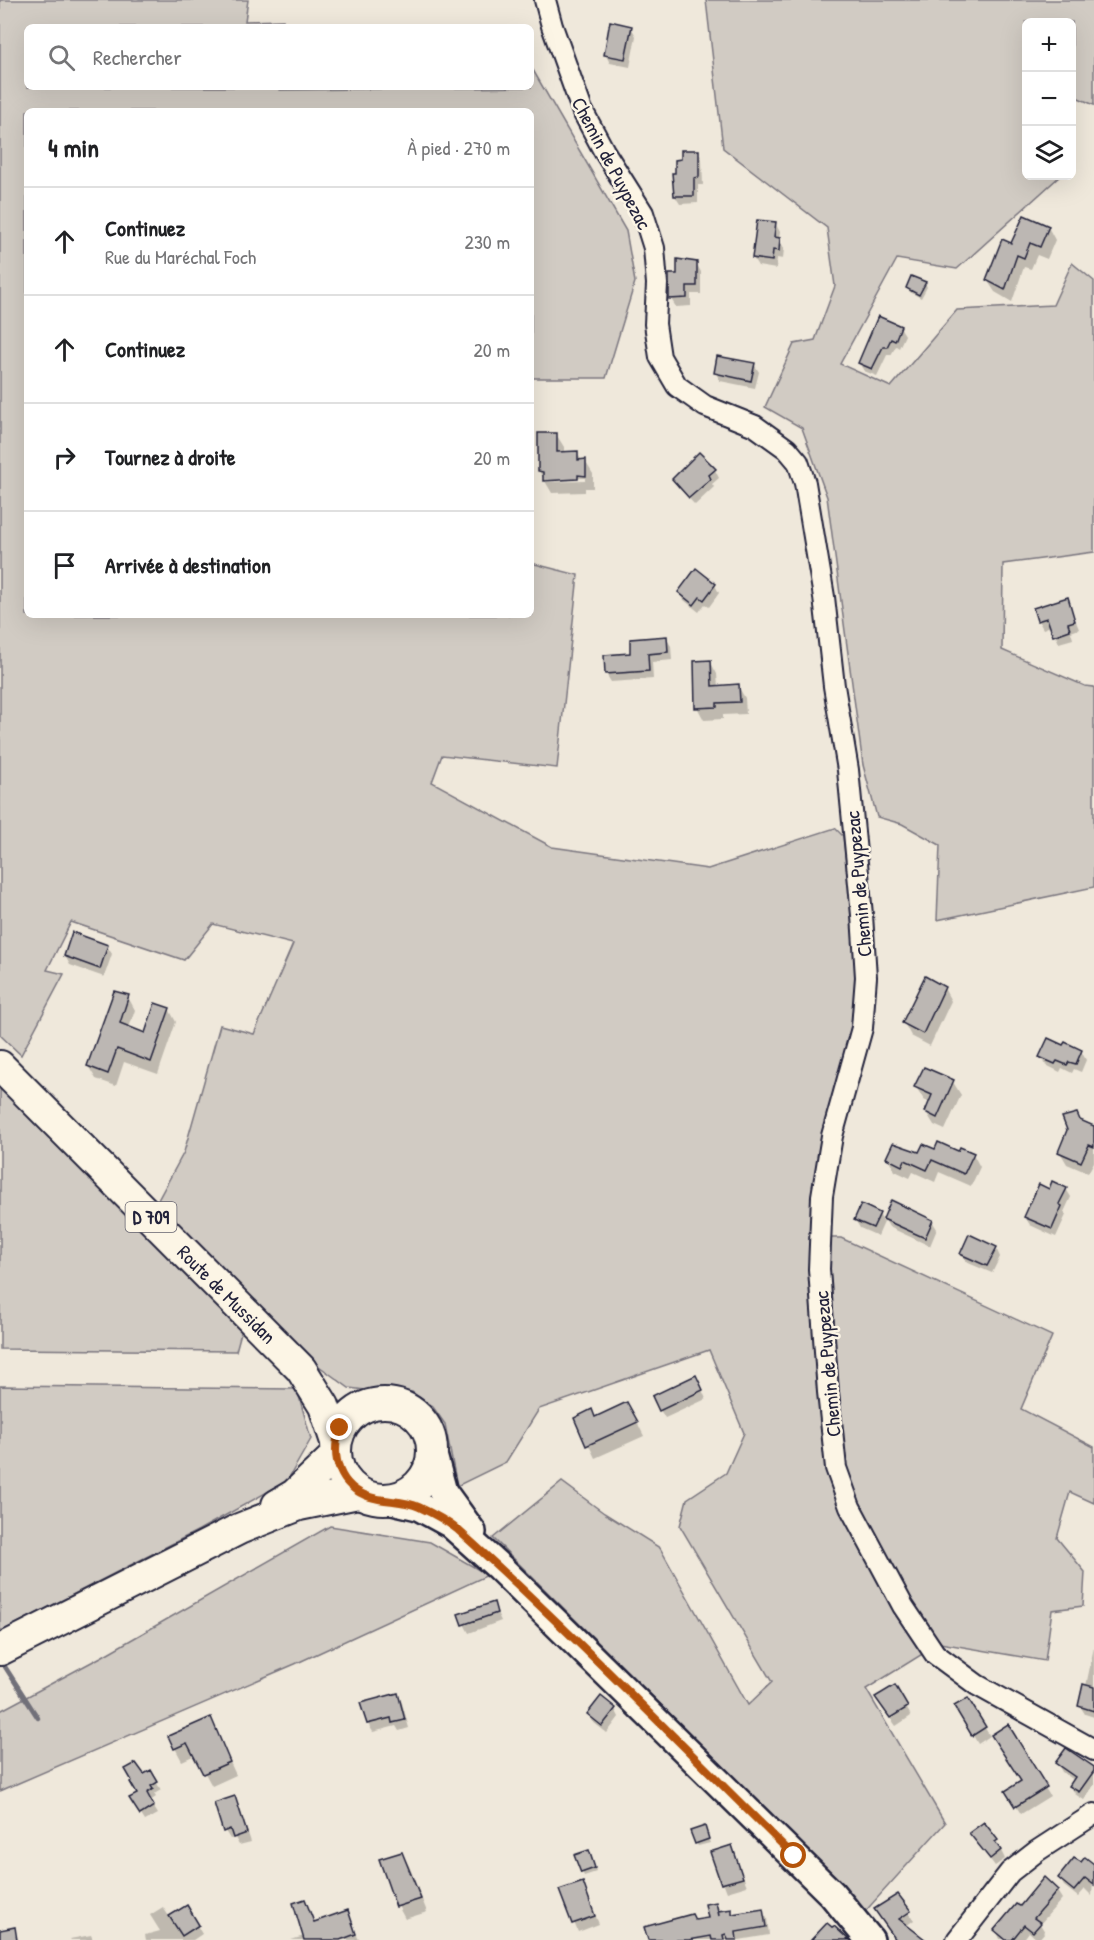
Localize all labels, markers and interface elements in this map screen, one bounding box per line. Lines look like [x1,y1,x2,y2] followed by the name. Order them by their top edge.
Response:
[1022,18,1076,180] map controls
[1022,18,1076,72] button: +
[24,24,534,90] search box
[45,41,78,74] icon: search
[93,42,182,72] text: Rechercher
[1022,72,1076,126] button: −
[566,92,658,234] street label: Chemin de Puypezac
[1022,126,1076,180] button: layers
[48,130,99,165] text: 4 min
[407,134,510,161] text: À pied · 270 m
[105,213,185,243] text: Continuez
[48,225,81,258] icon: ahead
[465,228,510,255] text: 230 m
[105,243,256,270] text: Rue du Maréchal Foch
[48,333,81,366] icon: ahead
[105,334,185,364] text: Continuez
[473,336,510,363] text: 20 m
[48,441,81,474] icon: right
[105,442,235,472] text: Tournez à droite
[473,444,510,471] text: 20 m
[48,549,81,582] icon: arrive
[105,550,271,580] text: Arrivée à destination
[838,810,878,958] street label: Chemin de Puypezac
[126,1202,176,1232] road number: D 709
[172,1239,282,1349] street label: Route de Mussidan
[807,1290,847,1438] street label: Chemin de Puypezac
[326,1414,352,1440] route end
[780,1842,806,1868] route start

